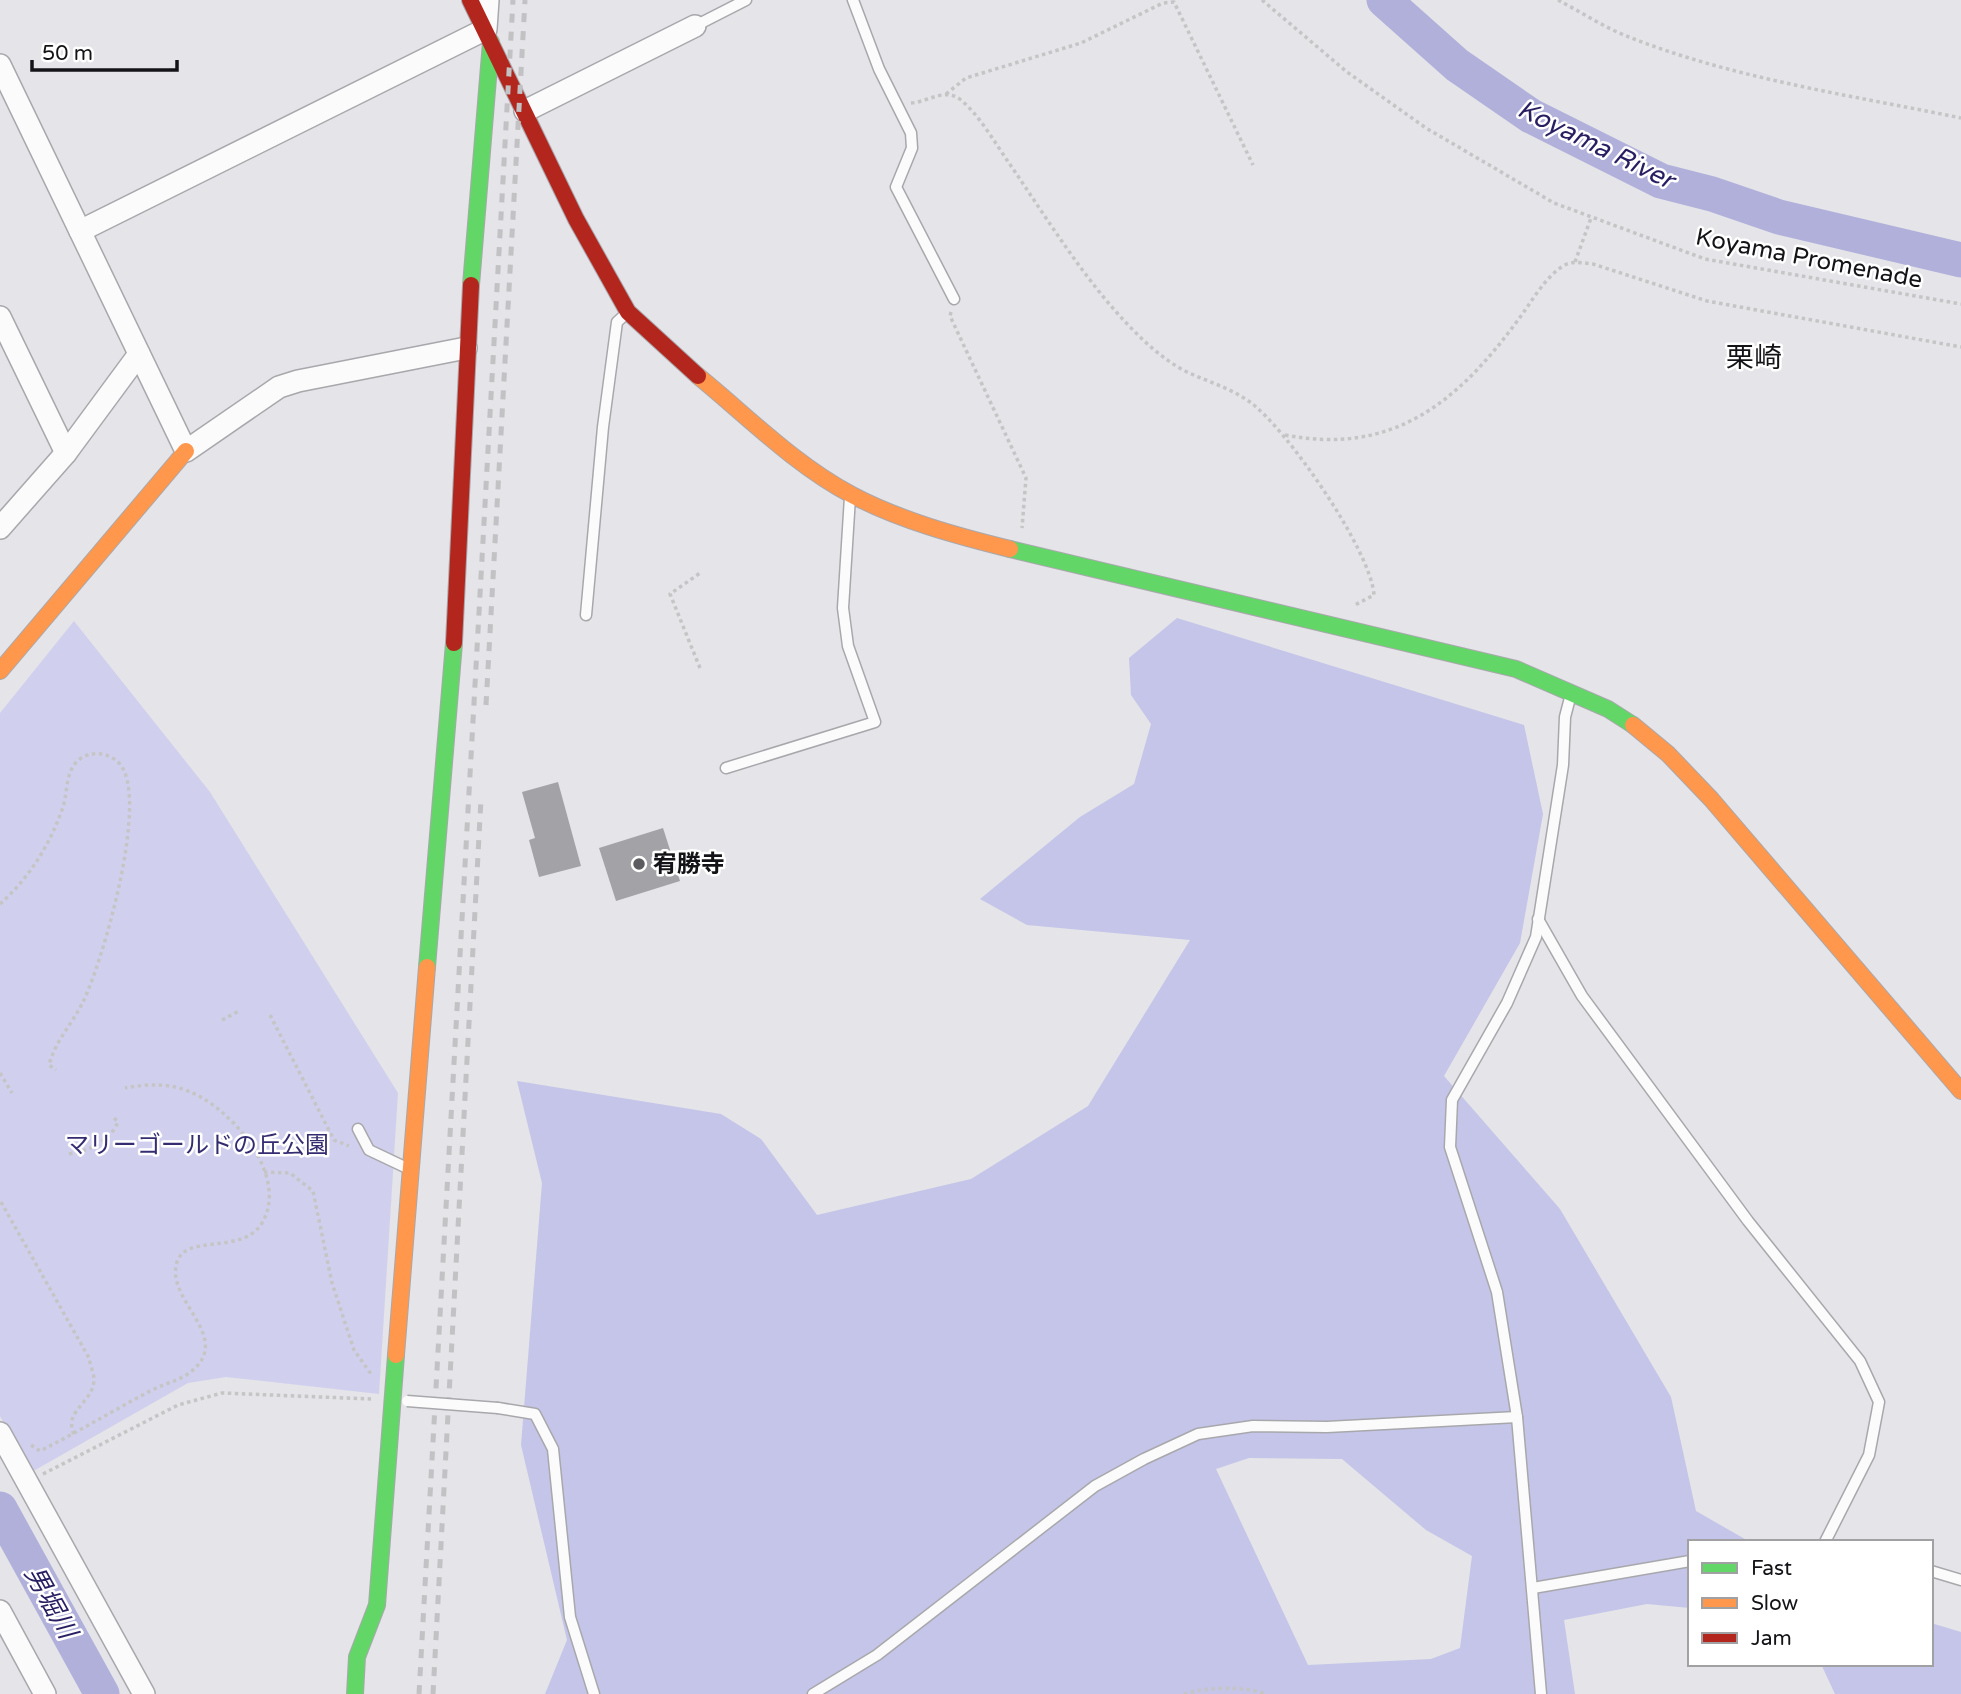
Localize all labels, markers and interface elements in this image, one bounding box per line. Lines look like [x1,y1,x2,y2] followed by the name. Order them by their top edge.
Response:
[32,28,177,72] scale bar
[42,41,93,66] text: 50 m
[1513,93,1682,197] water label: Koyama River
[1693,222,1925,295] street label: Koyama Promenade
[1726,341,1782,375] district label: 栗崎
[653,850,725,879] place label: 宥勝寺
[631,856,647,872] marker: 宥勝寺
[65,1131,329,1160] park label: マリーゴールドの丘公園
[1688,1540,1933,1666] legend
[1751,1556,1792,1581] text: Fast
[18,1561,84,1646] water label: 男堀川
[1751,1591,1799,1616] text: Slow
[1751,1626,1792,1651] text: Jam

